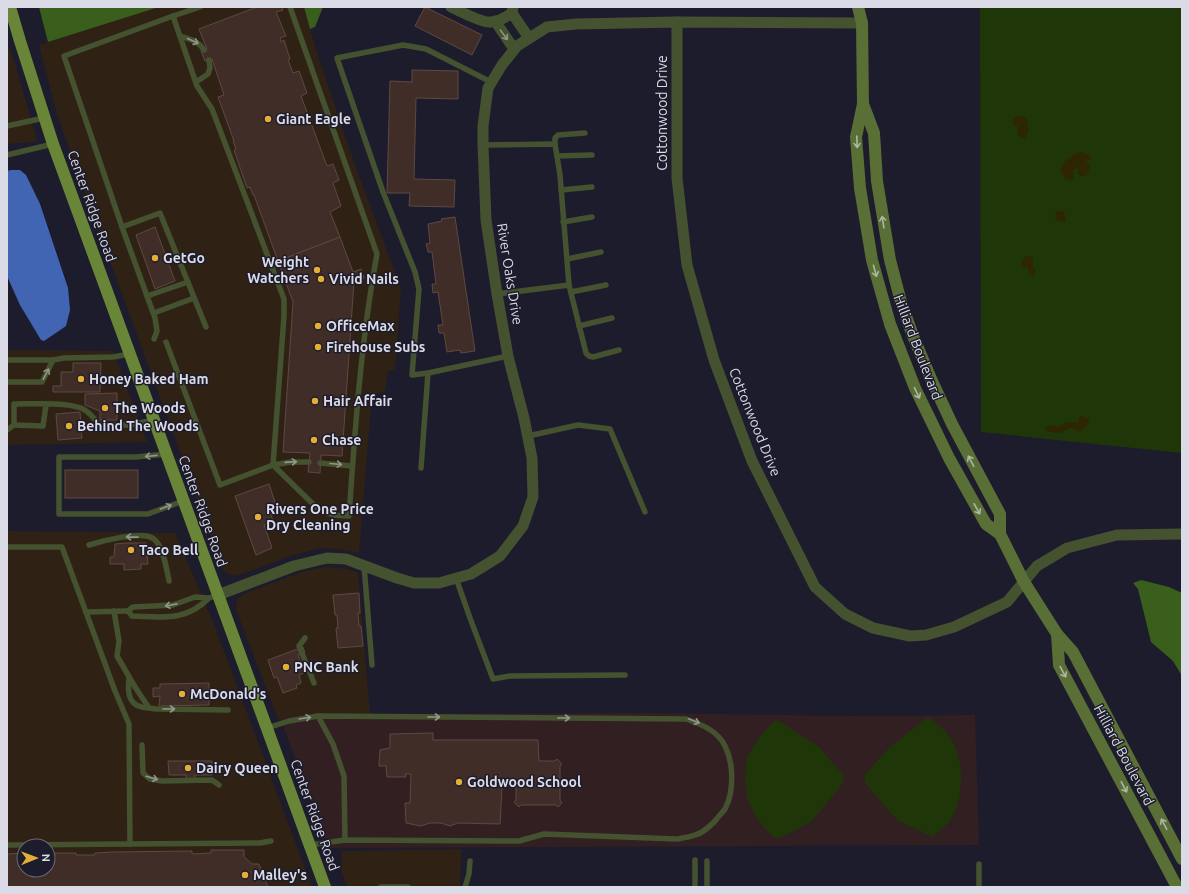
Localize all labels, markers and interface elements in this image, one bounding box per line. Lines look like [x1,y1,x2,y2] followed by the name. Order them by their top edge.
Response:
[500,29,509,40] one-way arrow
[187,38,199,45] one-way arrow
[654,55,670,171] street label: Cottonwood Drive
[276,111,351,127] place label: Giant Eagle
[263,114,273,124] marker: Giant Eagle
[853,135,861,148] one-way arrow
[64,148,120,264] street label: Center Ridge Road
[879,216,887,229] one-way arrow
[494,222,526,326] street label: River Oaks Drive
[163,250,205,266] place label: GetGo
[150,253,160,263] marker: GetGo
[247,254,309,286] place label: Weight Watchers
[872,264,879,277] one-way arrow
[312,265,322,275] marker: Weight Watchers
[329,271,399,287] place label: Vivid Nails
[316,274,326,284] marker: Vivid Nails
[891,292,945,402] street label: Hilliard Boulevard
[326,318,395,334] place label: OfficeMax
[313,321,323,331] marker: OfficeMax
[326,339,426,355] place label: Firehouse Subs
[313,342,323,352] marker: Firehouse Subs
[726,365,784,479] street label: Cottonwood Drive
[43,368,50,380] one-way arrow
[89,371,208,387] place label: Honey Baked Ham
[76,374,86,384] marker: Honey Baked Ham
[914,387,921,399] one-way arrow
[323,393,393,409] place label: Hair Affair
[310,396,320,406] marker: Hair Affair
[113,400,186,416] place label: The Woods
[100,403,110,413] marker: The Woods
[77,418,199,434] place label: Behind The Woods
[64,421,74,431] marker: Behind The Woods
[322,432,361,448] place label: Chase
[309,435,319,445] marker: Chase
[145,452,158,459] one-way arrow
[175,453,231,569] street label: Center Ridge Road
[967,455,975,467] one-way arrow
[284,459,297,466] one-way arrow
[329,461,342,468] one-way arrow
[266,501,374,533] place label: Rivers One Price Dry Cleaning
[160,503,172,511] one-way arrow
[974,503,981,515] one-way arrow
[253,512,263,522] marker: Rivers One Price Dry Cleaning
[126,533,139,541] one-way arrow
[139,542,198,558] place label: Taco Bell
[126,545,136,555] marker: Taco Bell
[165,601,178,609] one-way arrow
[294,659,359,675] place label: PNC Bank
[281,662,291,672] marker: PNC Bank
[1059,666,1067,678] one-way arrow
[190,686,267,702] place label: McDonald's
[177,689,187,699] marker: McDonald's
[1091,702,1157,808] street label: Hilliard Boulevard
[162,705,175,713] one-way arrow
[427,713,440,721] one-way arrow
[298,714,311,722] one-way arrow
[557,714,570,722] one-way arrow
[687,718,699,726] one-way arrow
[287,757,343,873] street label: Center Ridge Road
[196,760,278,776] place label: Dairy Queen
[183,763,193,773] marker: Dairy Queen
[467,774,581,790] place label: Goldwood School
[145,775,158,782] one-way arrow
[454,777,464,787] marker: Goldwood School
[1121,781,1128,793] one-way arrow
[1159,818,1167,830] one-way arrow
[16,838,56,878] north arrow
[40,854,52,862] text: N
[253,867,307,883] place label: Malley's
[240,870,250,880] marker: Malley's

